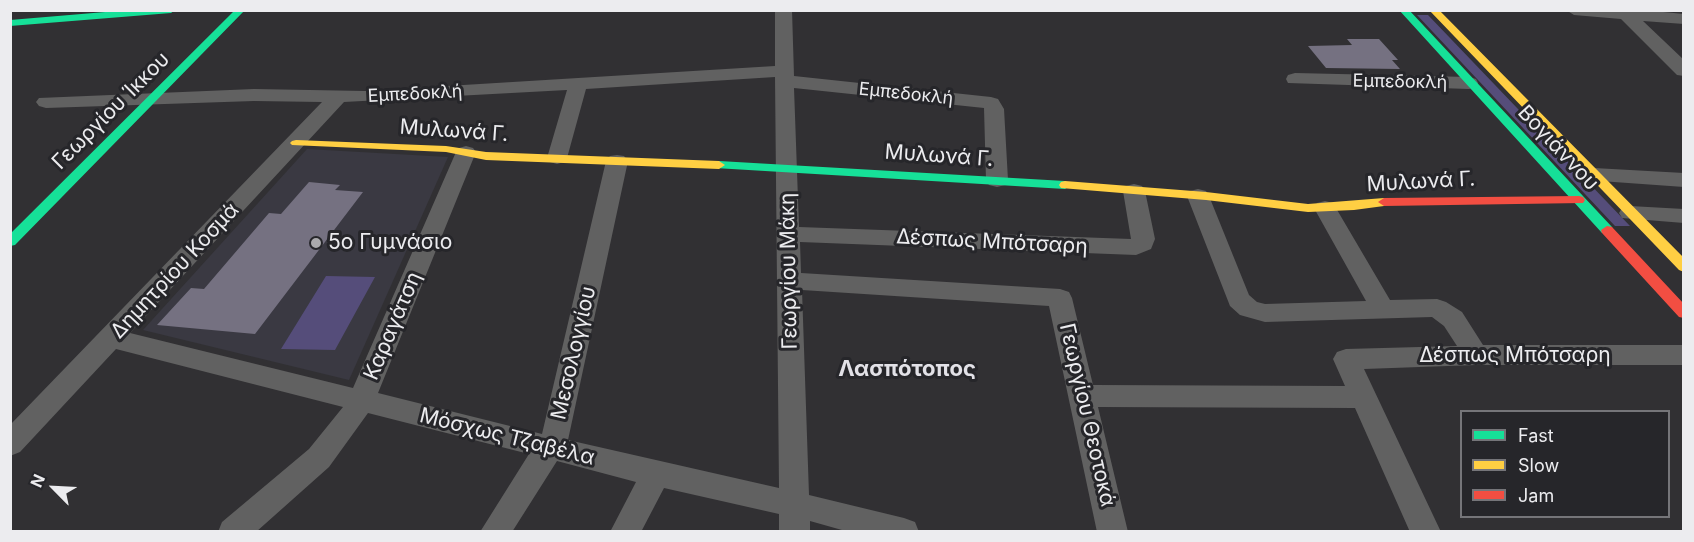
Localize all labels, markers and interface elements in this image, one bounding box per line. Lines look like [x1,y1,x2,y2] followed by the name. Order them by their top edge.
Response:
[47,47,175,175] street label: Γεωργίου Ίκκου
[1352,70,1448,94] street label: Εμπεδοκλή
[858,78,954,110] street label: Εμπεδοκλή
[367,81,463,107] street label: Εμπεδοκλή
[1512,100,1604,196] street label: Βογιάννου
[399,115,509,147] street label: Μυλωνά Γ.
[884,140,994,172] street label: Μυλωνά Γ.
[1366,167,1476,197] street label: Μυλωνά Γ.
[775,193,803,349] street label: Γεωργίου Μάκη
[106,198,244,344] street label: Δημητρίου Κοσμά
[896,224,1088,260] street label: Δέσπως Μπότσαρη
[328,230,452,256] place label: 5ο Γυμνάσιο
[309,236,323,250] marker: 5ο Γυμνάσιο
[359,268,427,384] street label: Καραγάτση
[546,284,602,422] street label: Μεσολογγίου
[1054,321,1120,509] street label: Γεωργίου Θεοτοκά
[1419,343,1611,369] street label: Δέσπως Μπότσαρη
[838,356,976,382] district label: Λασπότοπος
[417,403,597,471] street label: Μόσχως Τζαβέλα
[1460,410,1670,518] legend
[1518,425,1554,446] text: Fast
[1518,455,1559,476] text: Slow
[24,458,84,518] north arrow
[26,471,49,490] text: N
[1518,485,1554,506] text: Jam

